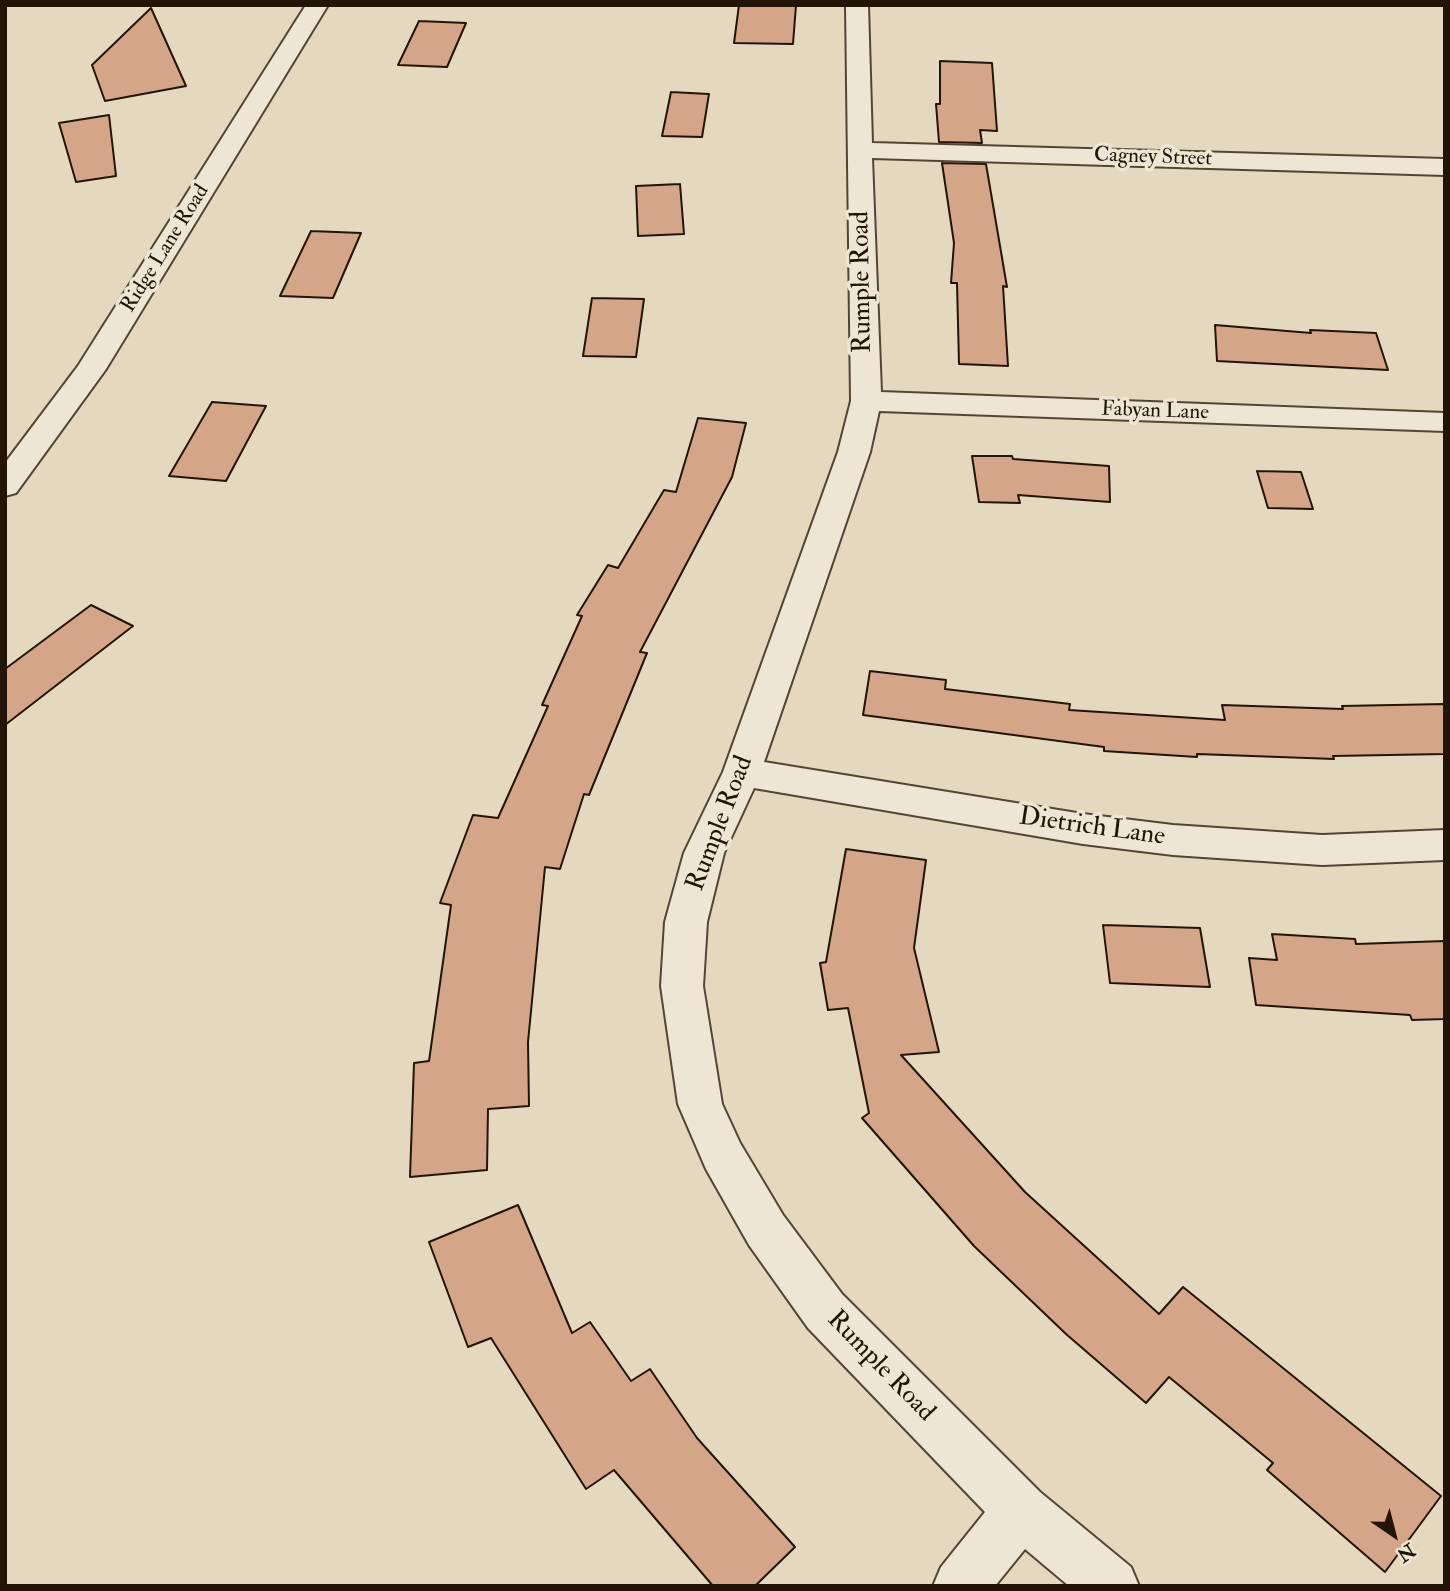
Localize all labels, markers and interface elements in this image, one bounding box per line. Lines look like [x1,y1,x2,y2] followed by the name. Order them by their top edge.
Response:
[1094,143,1212,173] street label: Cagney Street
[117,180,215,318] street label: Ridge Lane Road
[846,211,880,353] street label: Rumple Road
[1101,398,1209,426] street label: Fabyan Lane
[681,752,761,896] street label: Rumple Road
[1017,802,1167,854] street label: Dietrich Lane
[819,1305,941,1429] street label: Rumple Road
[1359,1500,1429,1570] north arrow
[1392,1537,1420,1567] text: N

